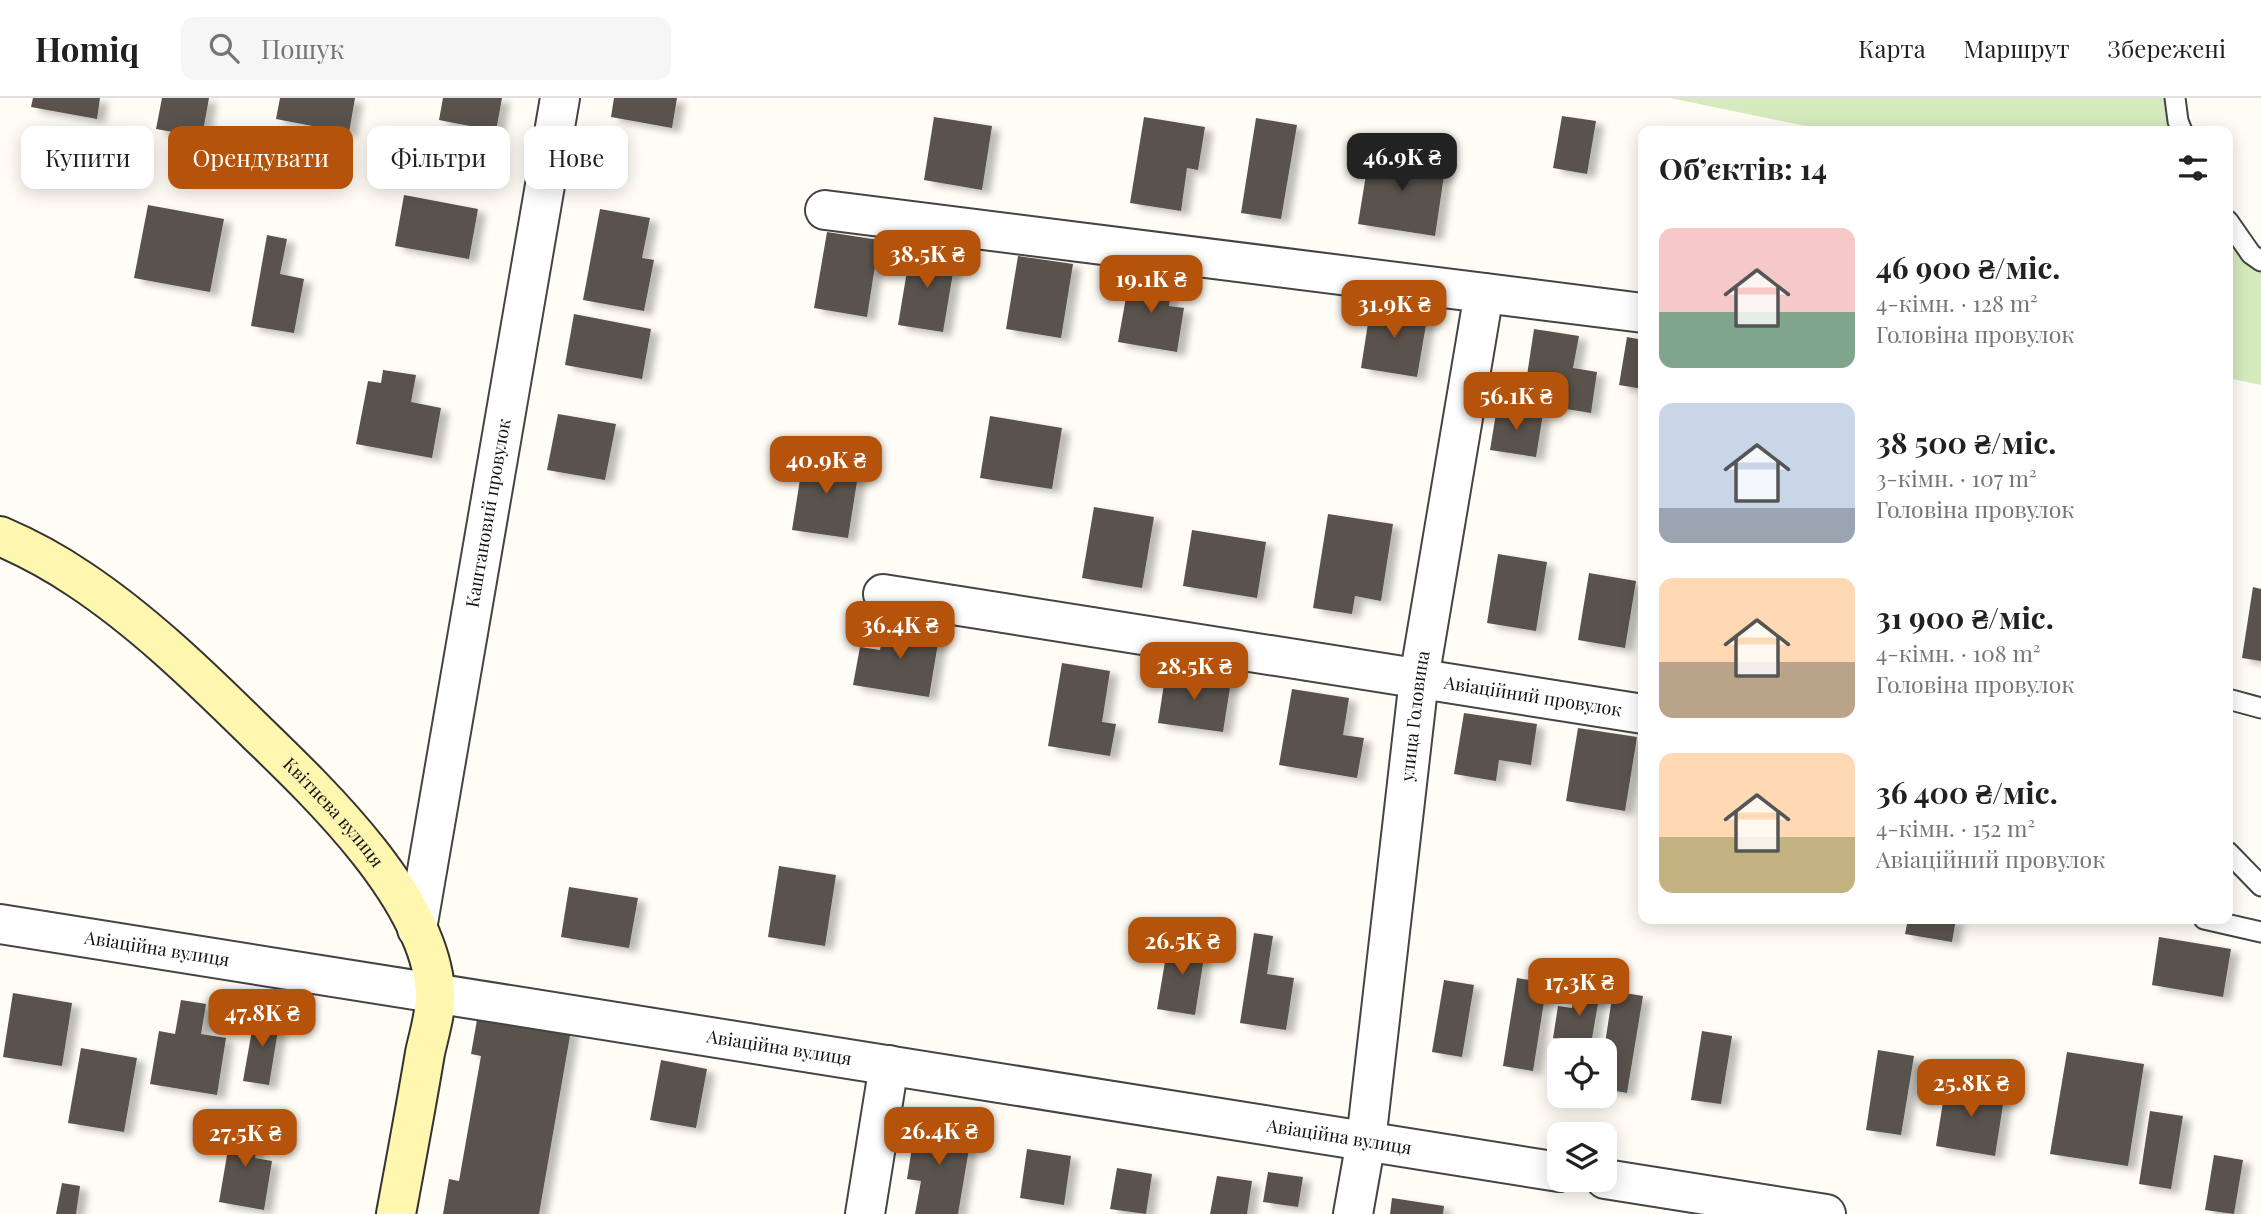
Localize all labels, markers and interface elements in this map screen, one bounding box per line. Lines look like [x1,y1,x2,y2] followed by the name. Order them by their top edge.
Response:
[181,17,671,80] search box
[35,26,139,70] text: Homiq
[205,29,243,67] icon: search
[261,31,344,66] text: Пошук
[1858,32,1926,64] text: Карта
[1964,32,2070,64] text: Маршрут
[2108,32,2226,64] text: Збережені
[21,126,154,189] chip: Купити
[168,126,353,189] chip: Орендувати
[367,126,510,189] chip: Фільтри
[524,126,628,189] chip: Нове
[1337,134,1467,193] pin: 46.9K ₴
[1363,140,1441,171] text: 46.9K ₴
[1659,148,1827,188] text: Об’єктів: 14
[2174,149,2212,187] icon: filters
[862,230,992,290] pin: 38.5K ₴
[890,237,964,268] text: 38.5K ₴
[1876,247,2060,287] text: 46 900 ₴/міс.
[1086,256,1216,315] pin: 19.1K ₴
[1715,256,1799,340] icon: home
[1116,262,1186,293] text: 19.1K ₴
[1329,280,1459,340] pin: 31.9K ₴
[1357,287,1431,318] text: 31.9K ₴
[1876,287,2038,318] text: 4-кімн. · 128 m²
[1876,318,2074,349] text: Головіна провулок
[1451,372,1581,432] pin: 56.1K ₴
[1480,379,1552,410] text: 56.1K ₴
[460,417,516,609] street label: Каштановий провулок
[1876,422,2056,462] text: 38 500 ₴/міс.
[1715,431,1799,515] icon: home
[761,436,891,496] pin: 40.9K ₴
[786,443,866,474] text: 40.9K ₴
[1876,462,2037,493] text: 3-кімн. · 107 m²
[1876,493,2074,524] text: Головіна провулок
[1876,597,2054,637] text: 31 900 ₴/міс.
[835,602,965,661] pin: 36.4K ₴
[1715,606,1799,690] icon: home
[862,608,938,639] text: 36.4K ₴
[1876,637,2041,668] text: 4-кімн. · 108 m²
[1129,642,1259,702] pin: 28.5K ₴
[1156,649,1232,680] text: 28.5K ₴
[1394,649,1435,784] street label: улица Головина
[1876,668,2074,699] text: Головіна провулок
[1442,670,1624,721] street label: Авіаційний провулок
[278,752,390,872] street label: Квітнева вулиця
[1876,772,2058,812] text: 36 400 ₴/міс.
[1715,781,1799,865] icon: home
[1876,812,2035,843] text: 4-кімн. · 152 m²
[1876,843,2105,874] text: Авіаційний провулок
[1117,918,1247,977] pin: 26.5K ₴
[82,924,232,971] street label: Авіаційна вулиця
[1144,924,1220,955] text: 26.5K ₴
[1514,958,1644,1018] pin: 17.3K ₴
[1544,965,1614,996] text: 17.3K ₴
[197,990,327,1049] pin: 47.8K ₴
[225,996,299,1027] text: 47.8K ₴
[704,1023,854,1070] street label: Авіаційна вулиця
[1547,1038,1617,1192] map controls
[1547,1038,1617,1108] button: locate
[1906,1060,2036,1119] pin: 25.8K ₴
[1933,1066,2009,1097] text: 25.8K ₴
[874,1108,1004,1167] pin: 26.4K ₴
[180,1110,310,1169] pin: 27.5K ₴
[1264,1113,1414,1159] street label: Авіаційна вулиця
[900,1114,978,1145] text: 26.4K ₴
[209,1116,281,1147] text: 27.5K ₴
[1547,1122,1617,1192] button: layers

